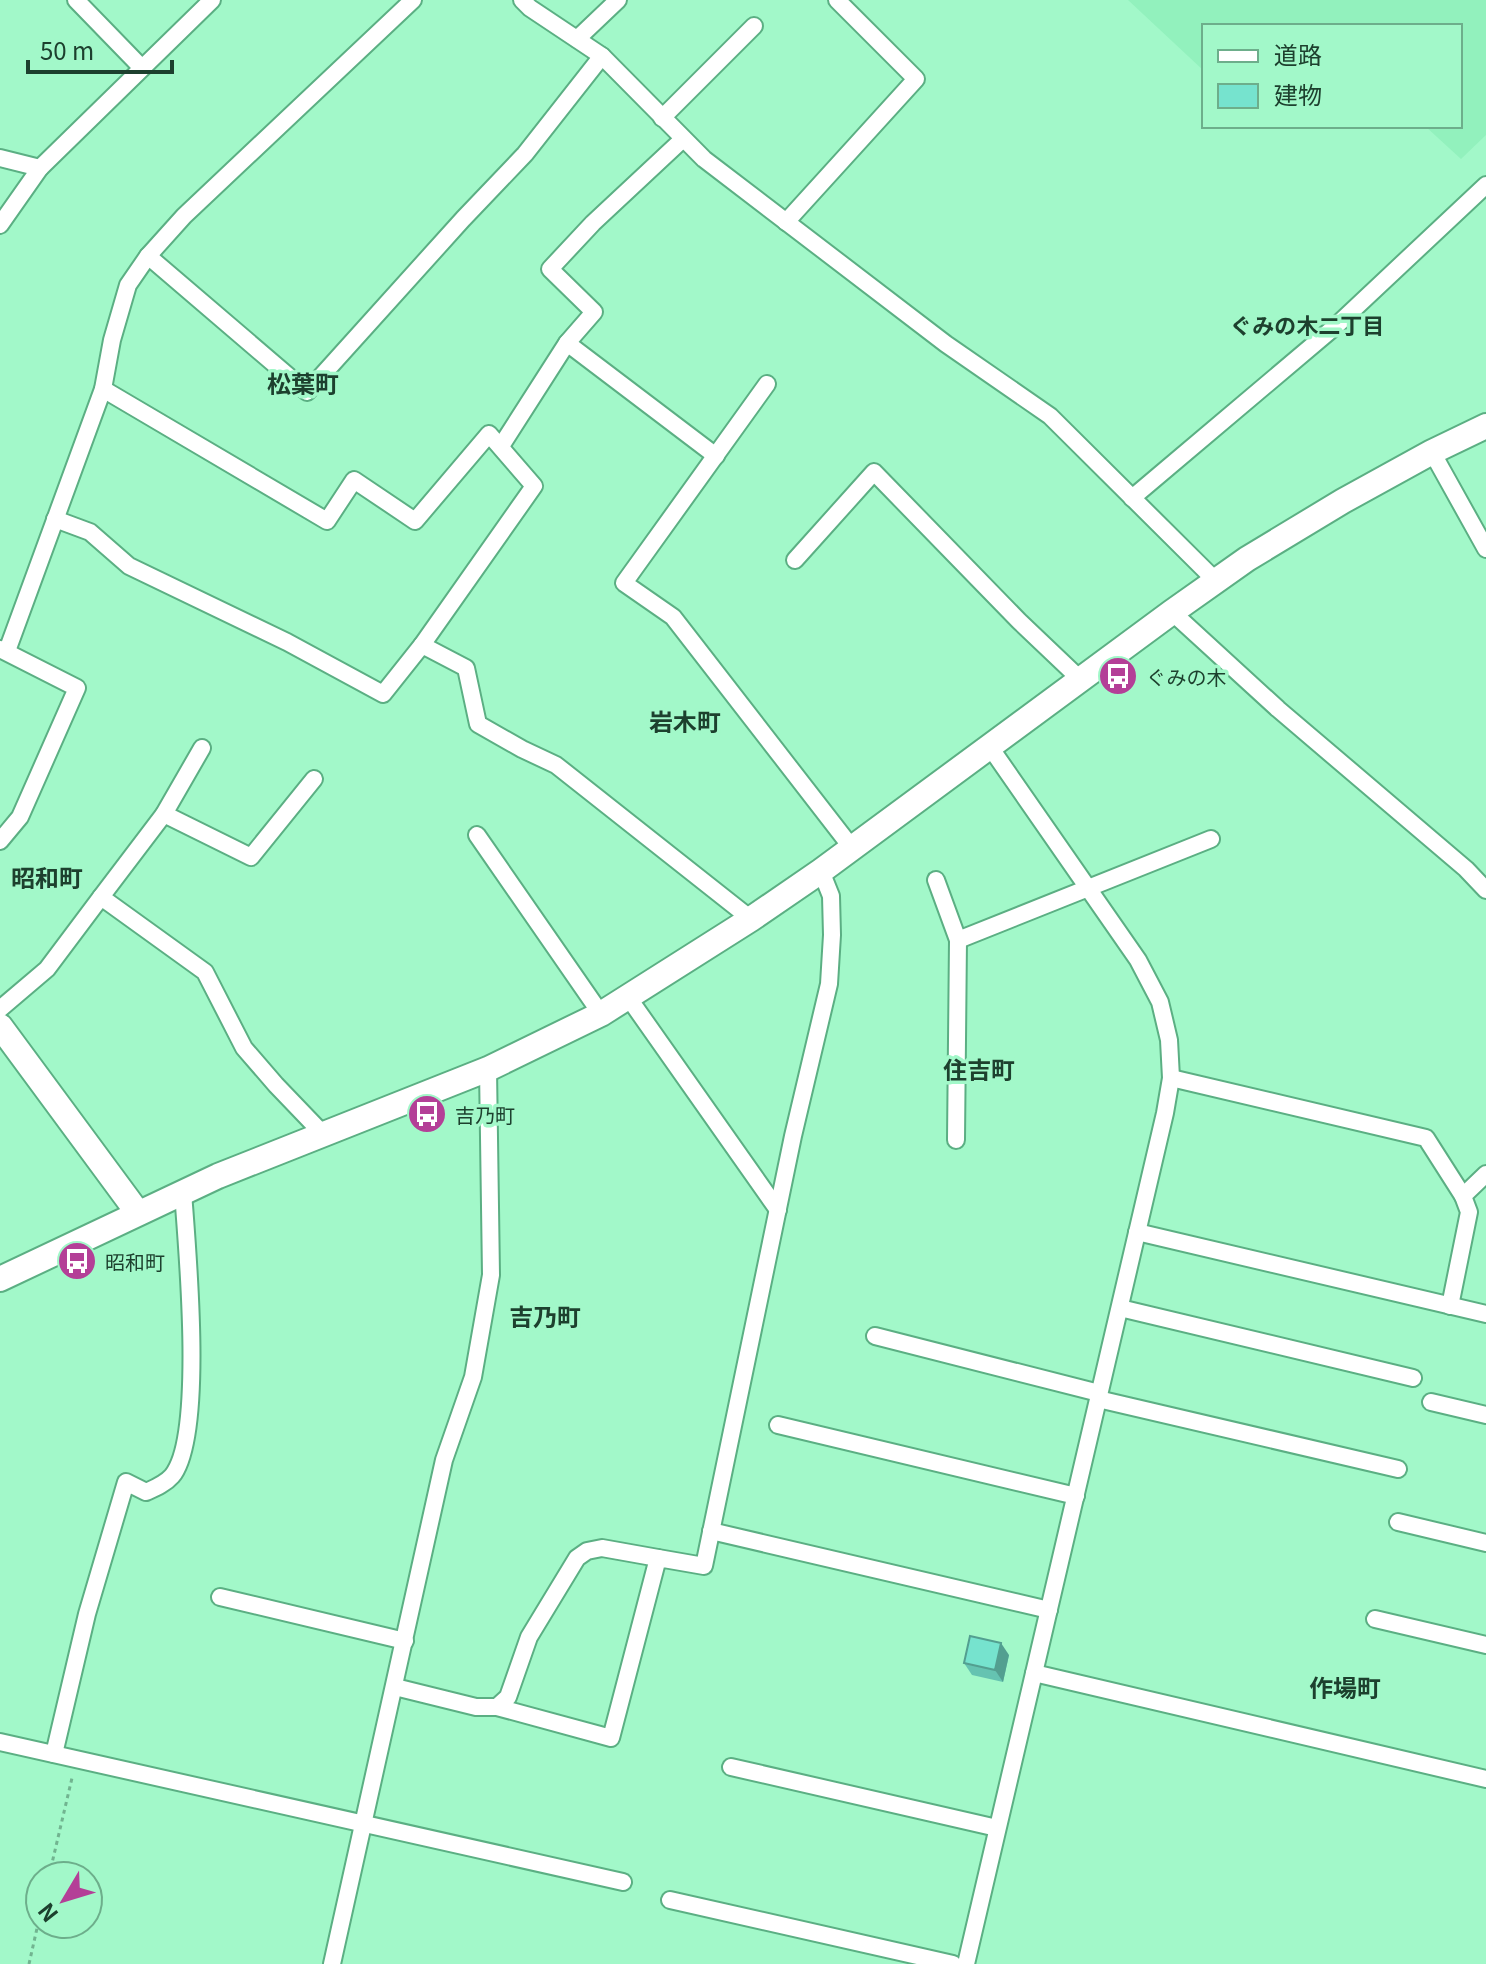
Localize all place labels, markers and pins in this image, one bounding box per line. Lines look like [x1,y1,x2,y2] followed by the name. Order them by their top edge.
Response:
[1097,655,1139,697] bus stop icon: ぐみの木
[1146,662,1227,691] place label: ぐみの木
[406,1093,448,1135] bus stop icon: 吉乃町
[455,1100,515,1129] place label: 吉乃町
[56,1240,98,1282] bus stop icon: 昭和町
[105,1247,165,1276] place label: 昭和町

